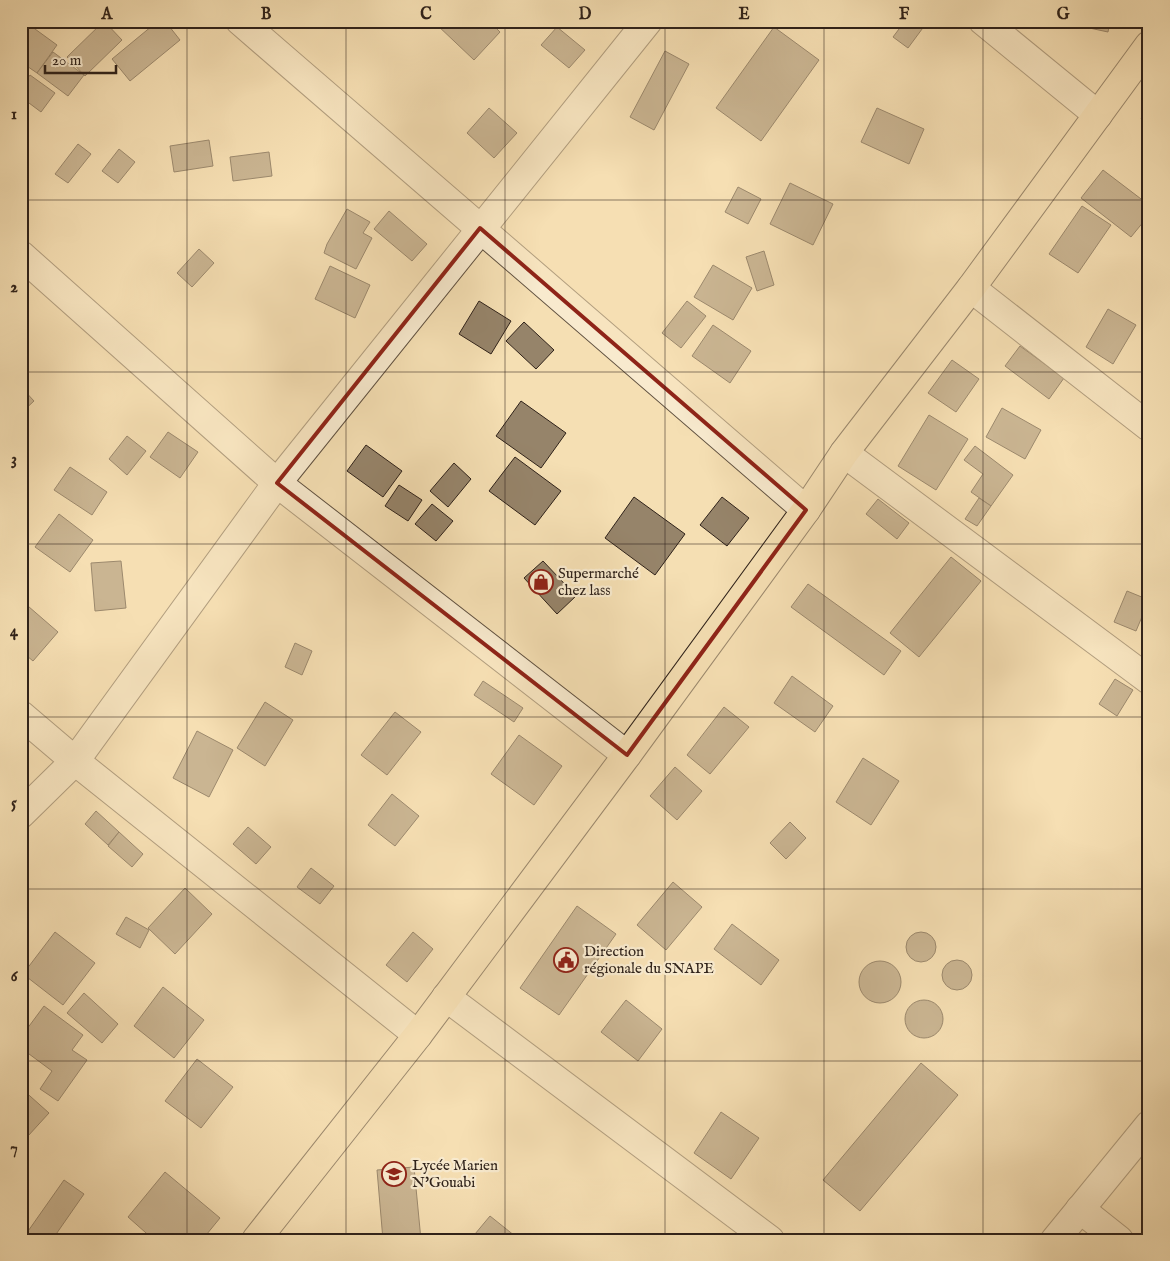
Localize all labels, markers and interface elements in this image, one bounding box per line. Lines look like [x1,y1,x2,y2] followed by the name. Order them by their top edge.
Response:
[101,5,114,25] text: A
[261,5,272,25] text: B
[420,5,432,25] text: C
[579,5,592,25] text: D
[738,5,750,25] text: E
[899,5,910,25] text: F
[1057,5,1070,25] text: G
[45,42,116,74] scale bar
[52,51,82,70] text: 20 m
[11,105,17,125] text: 1
[10,278,18,298] text: 2
[11,450,17,470] text: 3
[558,564,639,600] place label: Supermarché chez lass
[528,569,554,595] shop icon: Supermarché chez lass
[10,622,19,642] text: 4
[11,794,17,814] text: 5
[584,942,714,978] place label: Direction régionale du SNAPE
[553,947,579,973] public building icon: Direction régionale du SNAPE
[11,967,19,987] text: 6
[10,1139,18,1159] text: 7
[412,1156,498,1192] place label: Lycée Marien N'Gouabi
[381,1161,407,1187] school or university icon: Lycée Marien N'Gouabi

